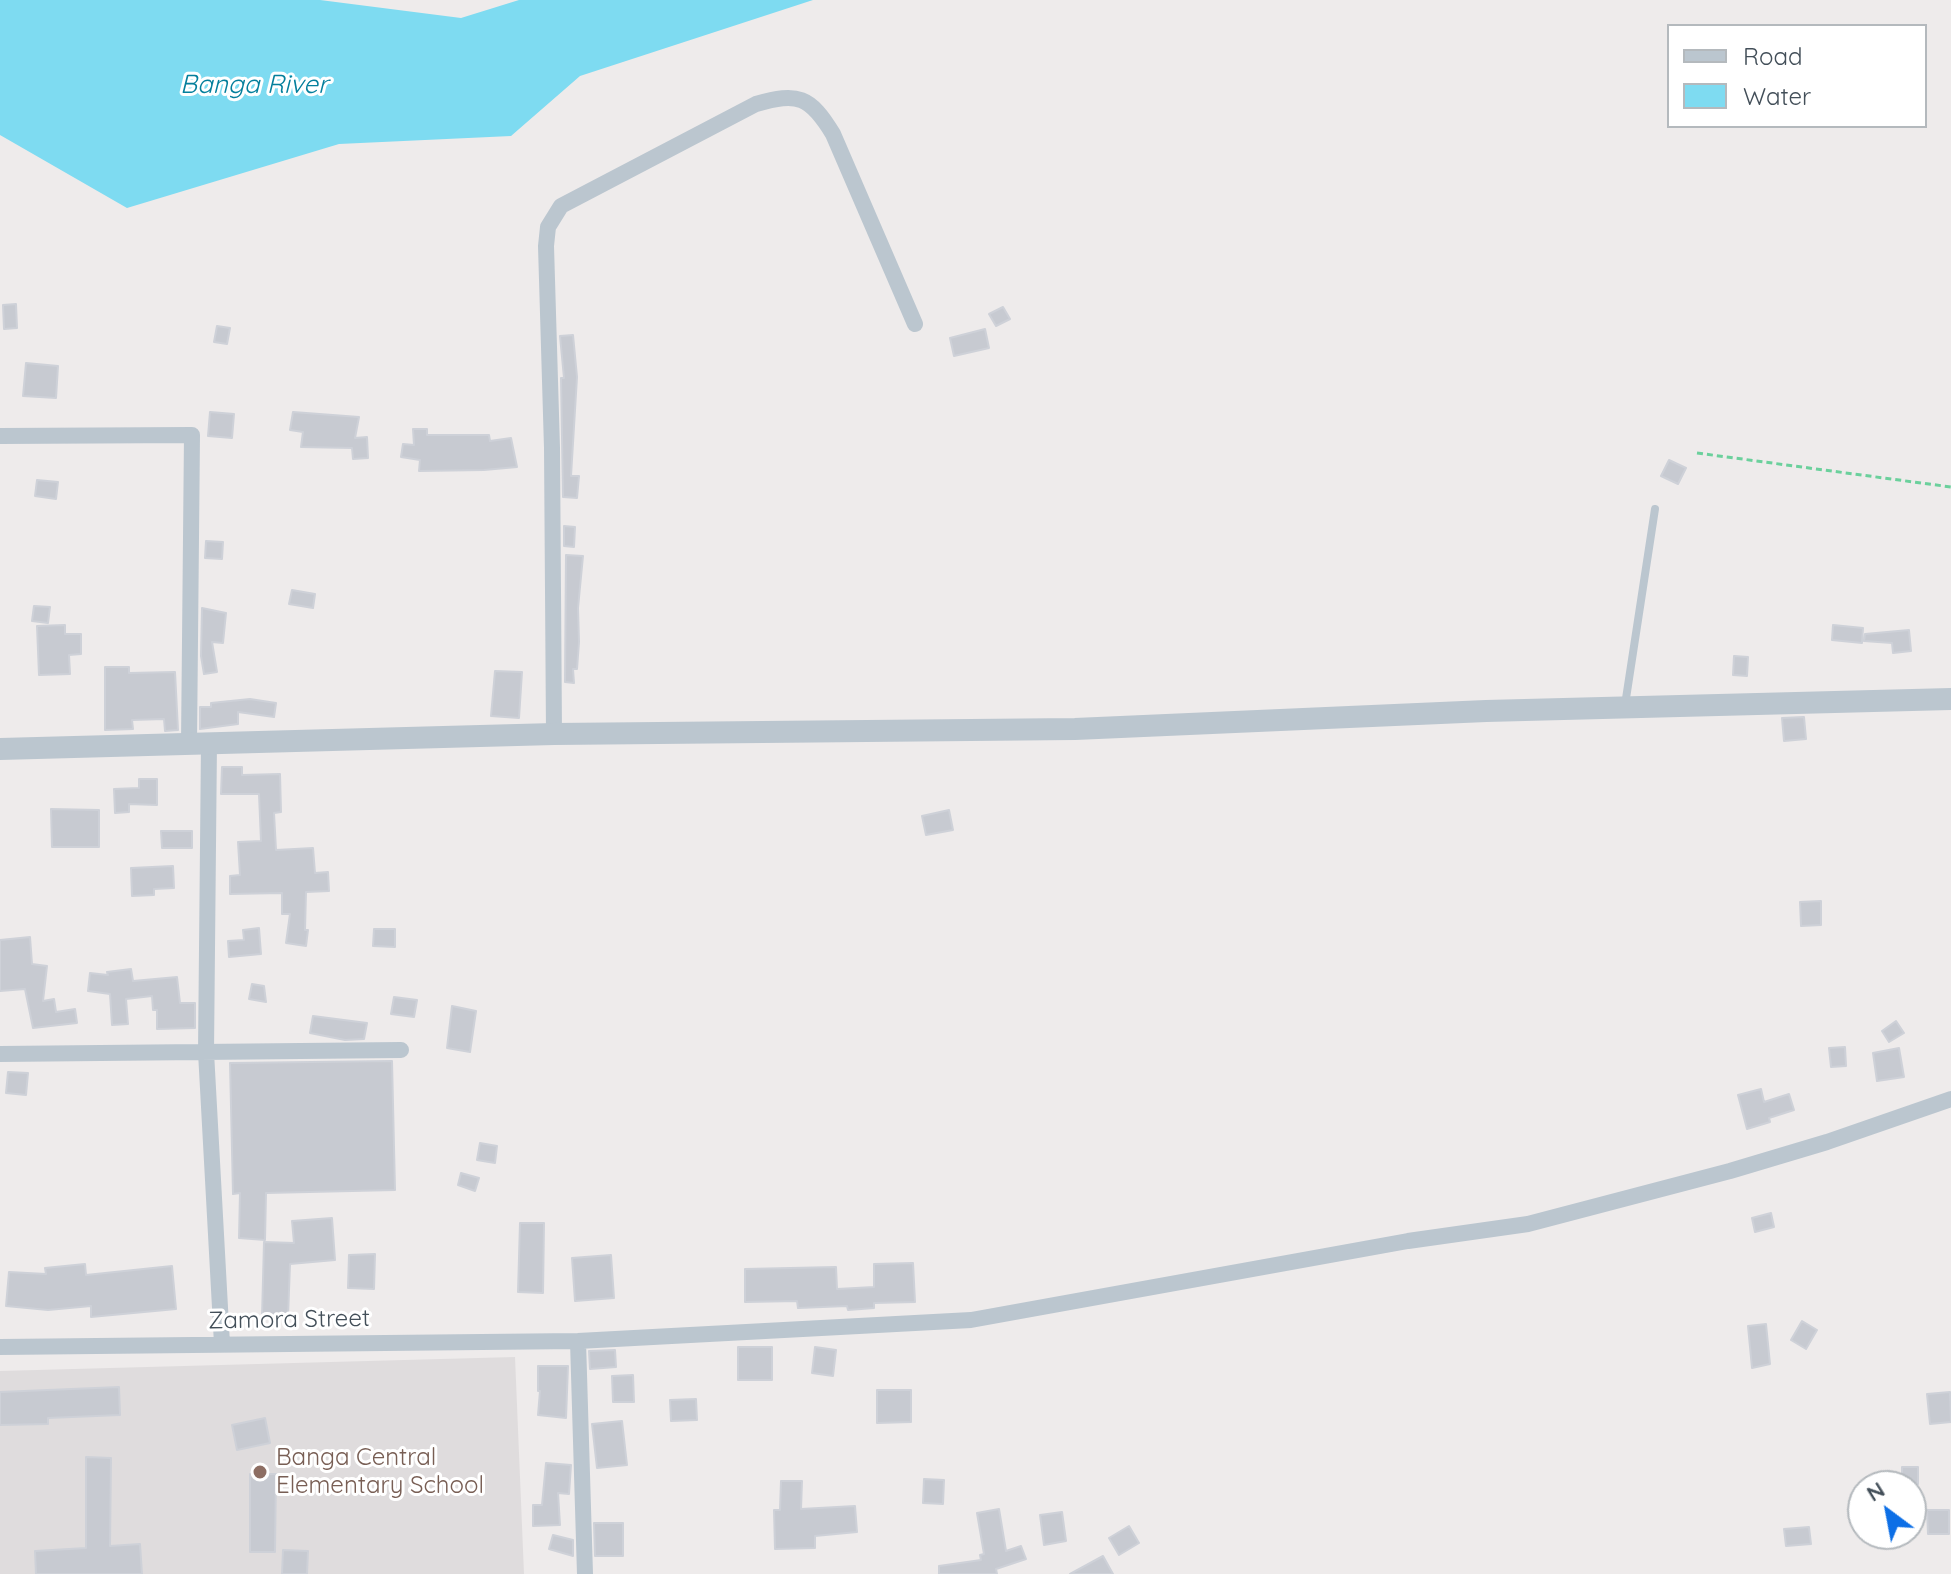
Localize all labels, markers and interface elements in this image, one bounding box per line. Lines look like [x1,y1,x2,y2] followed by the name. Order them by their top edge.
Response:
[1667,24,1927,128] legend
[1743,41,1803,71] text: Road
[180,69,328,101] water label: Banga River
[1743,81,1811,111] text: Water
[208,1304,370,1336] street label: Zamora Street
[276,1444,484,1500] place label: Banga Central Elementary School
[251,1463,269,1481] marker: Banga Central Elementary School
[1847,1470,1927,1550] north arrow
[1861,1475,1890,1508] text: N

